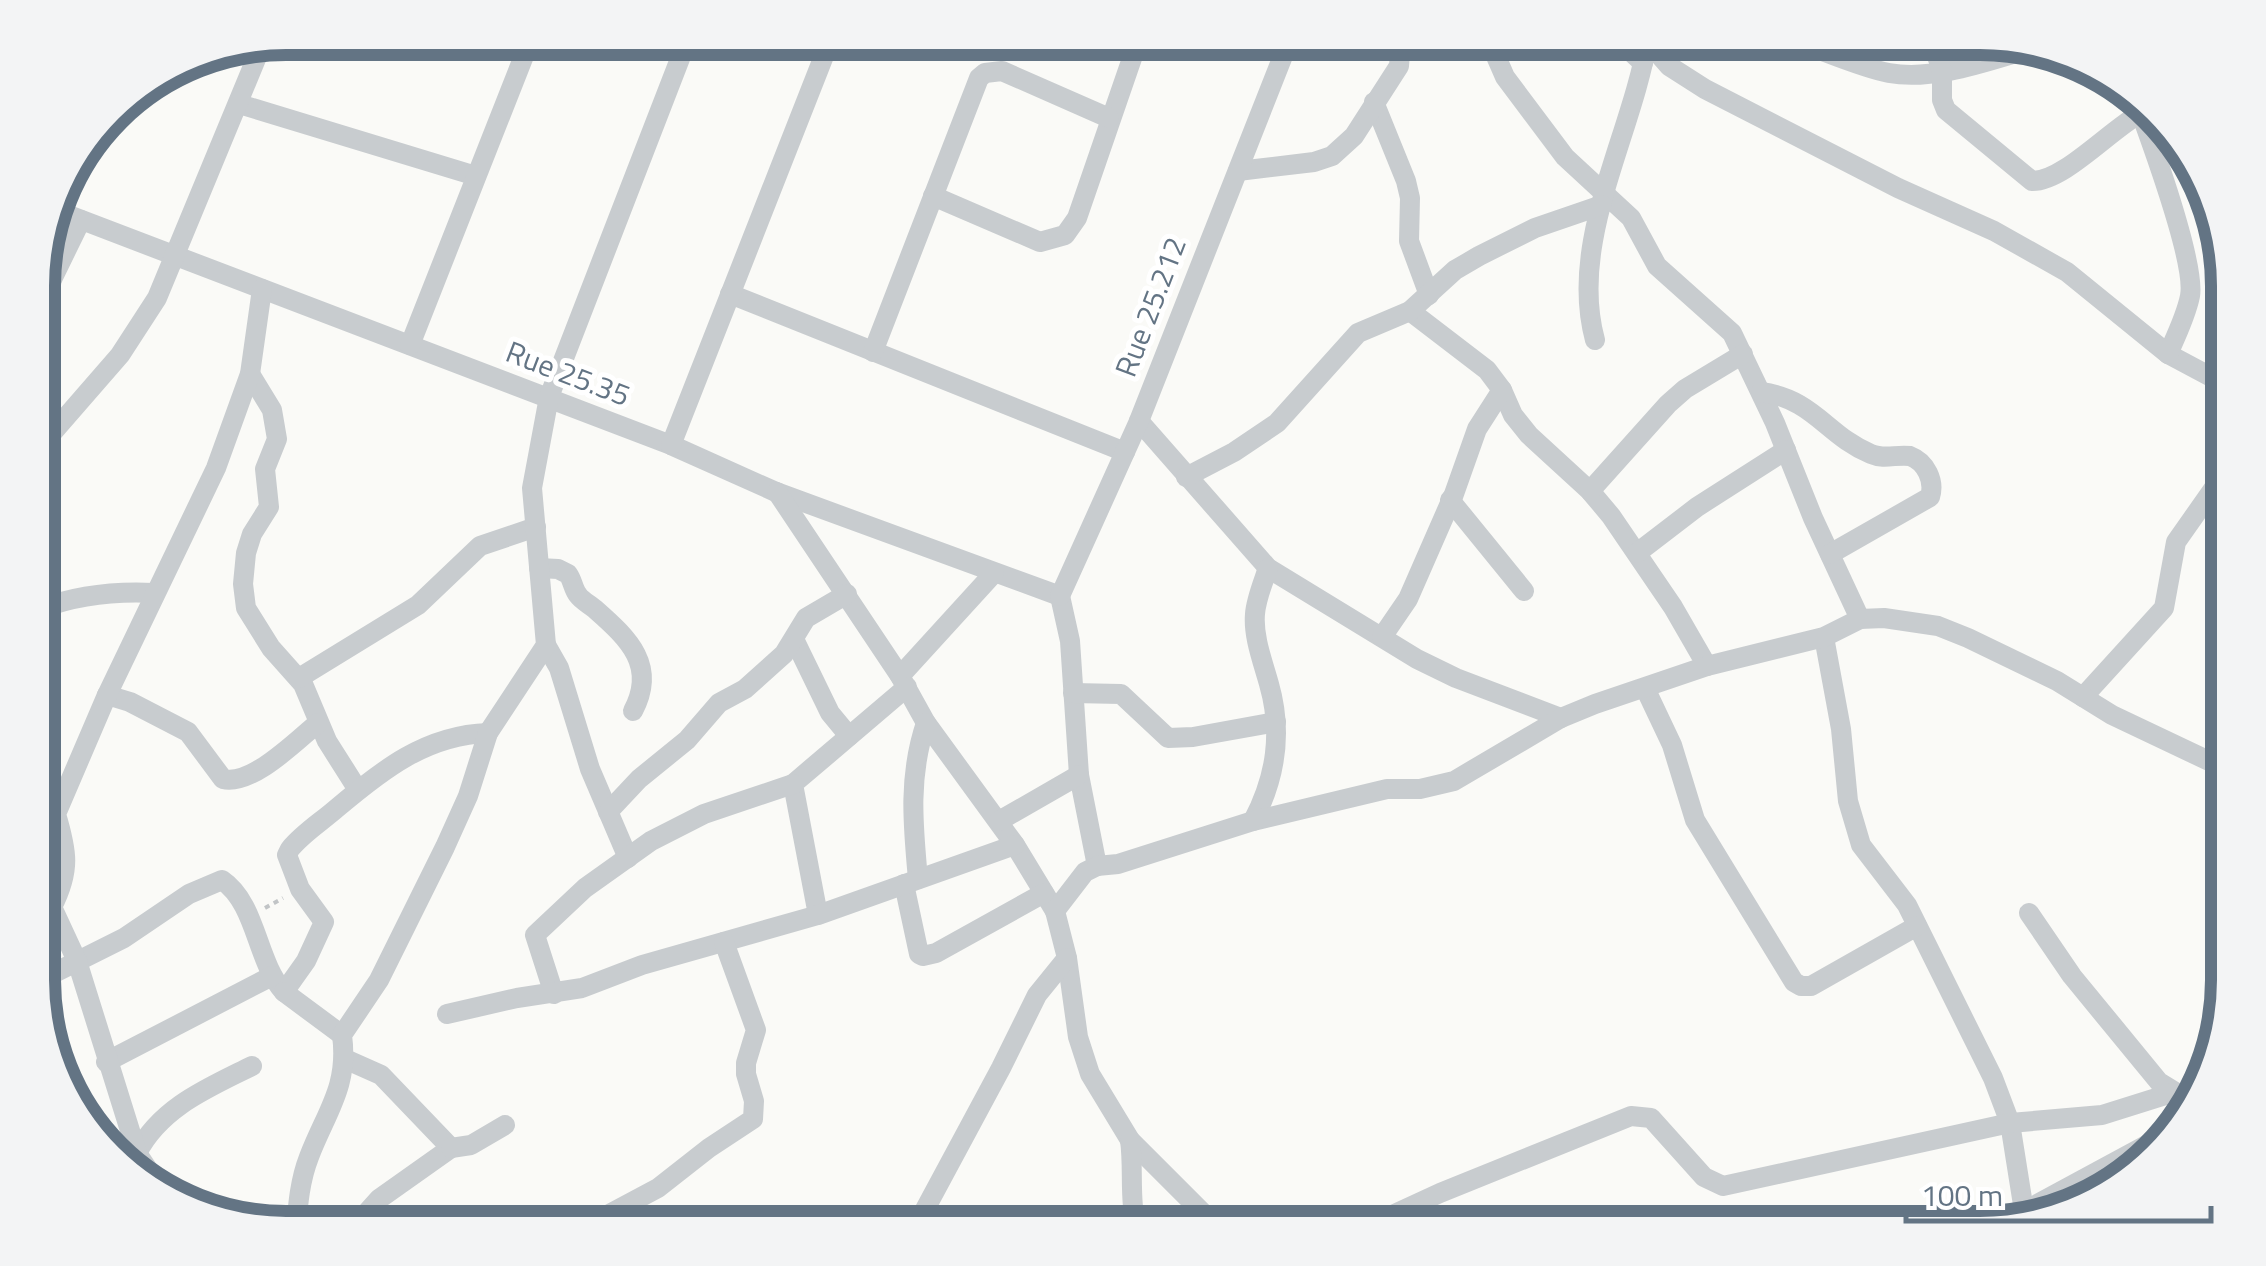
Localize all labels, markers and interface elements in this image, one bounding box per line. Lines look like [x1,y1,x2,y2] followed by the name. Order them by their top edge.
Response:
[1102,230,1198,383] street label: Rue 25.212
[500,328,637,418] street label: Rue 25.35
[1906,1161,2211,1223] scale bar
[1921,1172,2003,1218] text: 100 m

